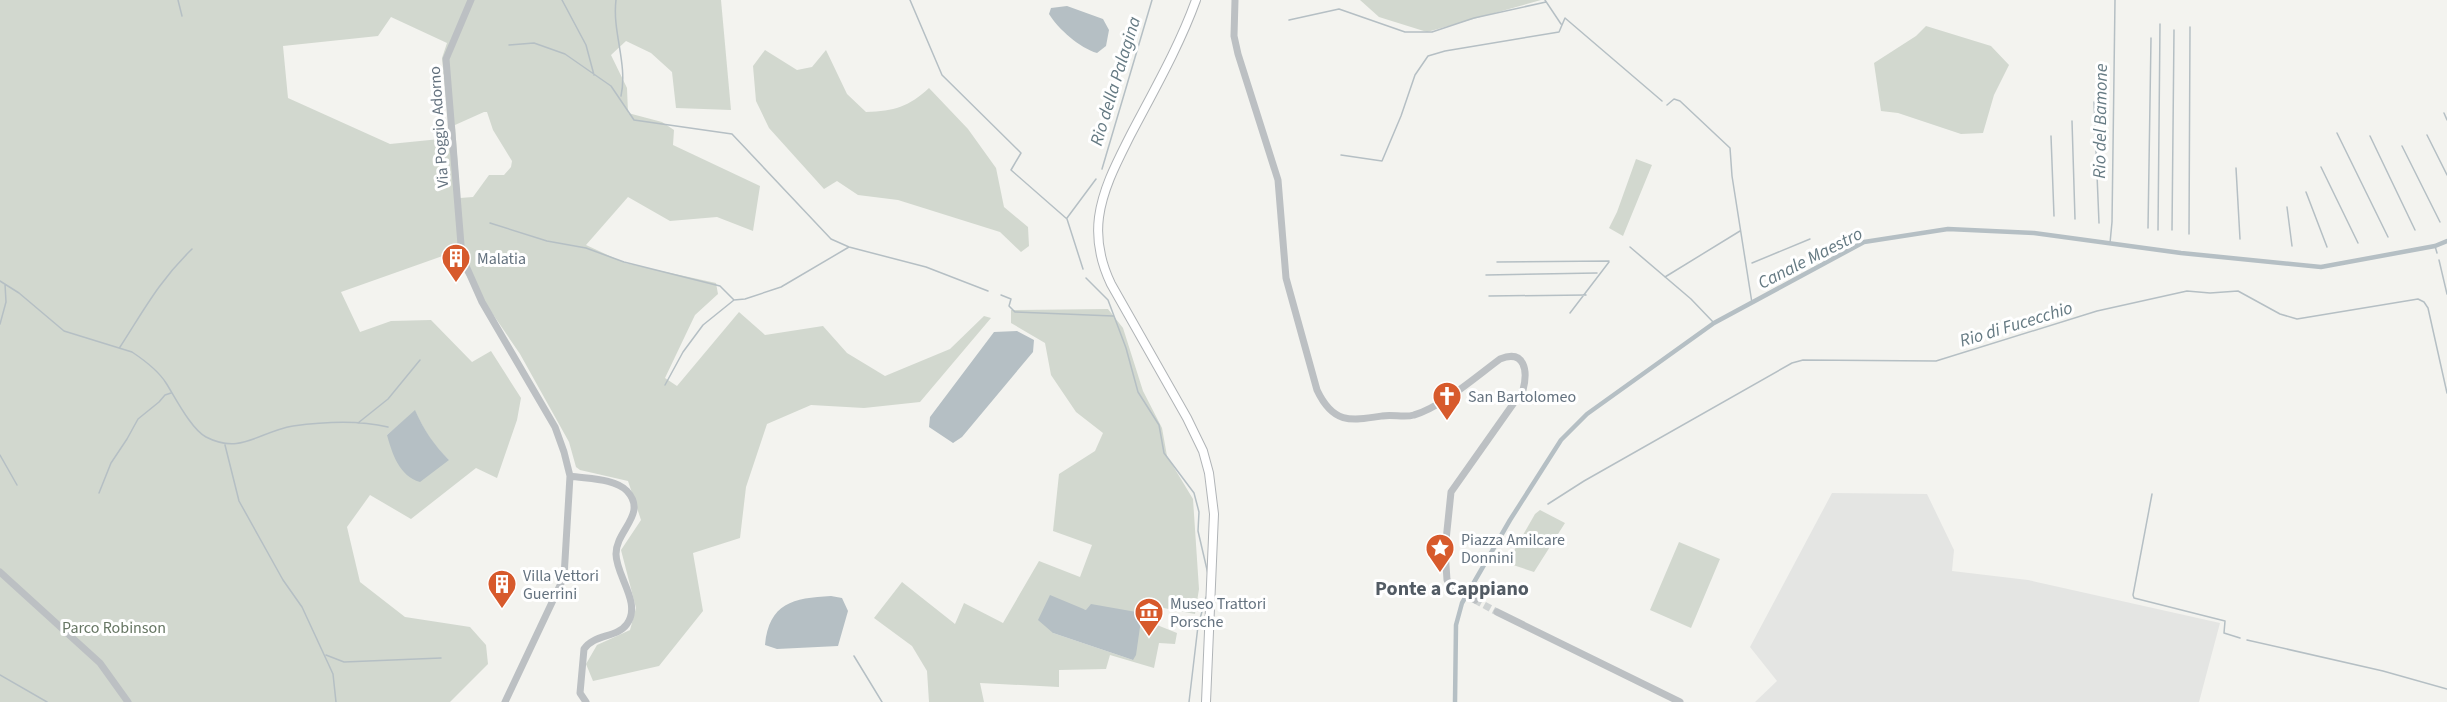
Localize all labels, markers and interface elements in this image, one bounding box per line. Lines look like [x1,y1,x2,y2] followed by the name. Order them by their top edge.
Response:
[1084,13,1147,149] water label: Rio della Palagina
[2087,63,2114,179] water label: Rio del Bamone
[424,65,454,189] street label: Via Poggio Adorno
[1753,221,1867,296] water label: Canale Maestro
[440,242,472,284] building icon: Malatia
[477,248,526,270] place label: Malatia
[1957,295,2076,354] water label: Rio di Fucecchio
[1431,380,1463,422] church icon: San Bartolomeo
[1468,386,1576,408] place label: San Bartolomeo
[1461,529,1565,569] place label: Piazza Amilcare Donnini
[1424,532,1456,574] place icon: Piazza Amilcare Donnini
[523,565,599,605] place label: Villa Vettori Guerrini
[486,568,518,610] building icon: Villa Vettori Guerrini
[1375,575,1529,603] district label: Ponte a Cappiano
[1170,593,1266,633] place label: Museo Trattori Porsche
[1133,596,1165,638] museum icon: Museo Trattori Porsche
[62,617,166,639] park label: Parco Robinson

